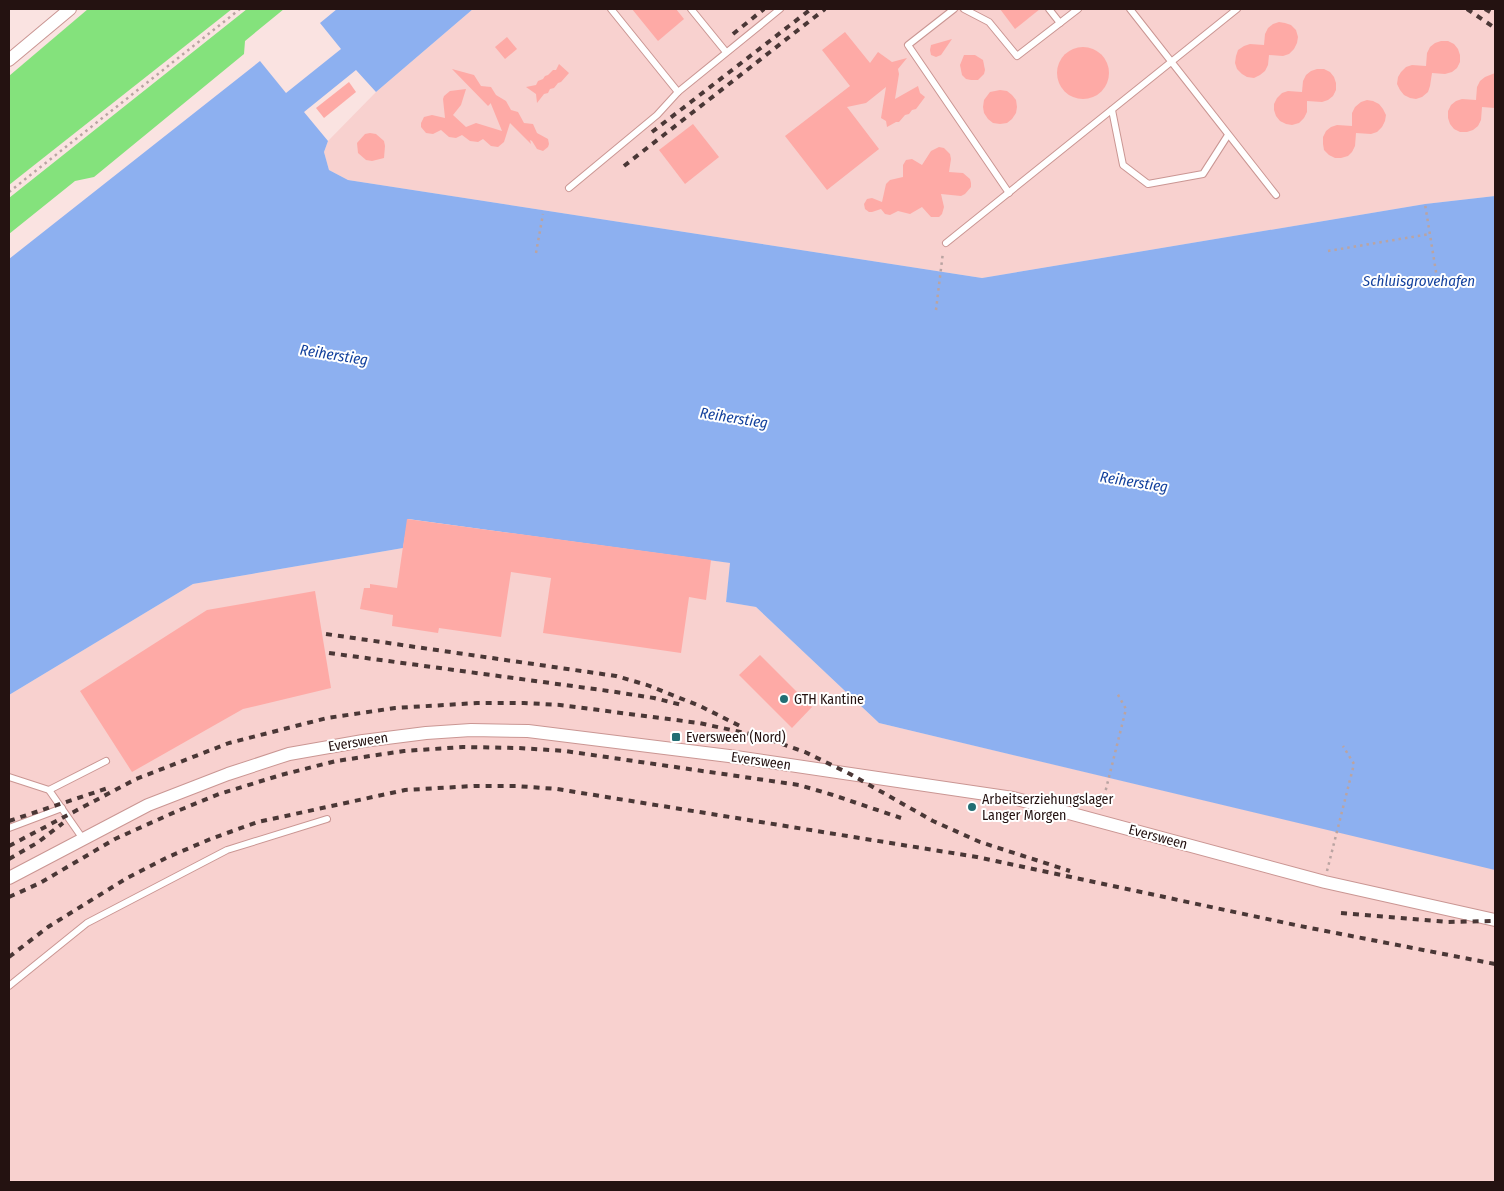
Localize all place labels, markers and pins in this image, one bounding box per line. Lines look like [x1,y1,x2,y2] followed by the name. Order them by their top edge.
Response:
[794,691,864,708] place label: GTH Kantine
[778,693,790,705] marker: GTH Kantine
[686,729,786,746] place label: Eversween (Nord)
[670,731,682,743] marker: Eversween (Nord)
[982,791,1113,824] place label: Arbeitserziehungslager Langer Morgen
[966,801,978,813] marker: Arbeitserziehungslager Langer Morgen

